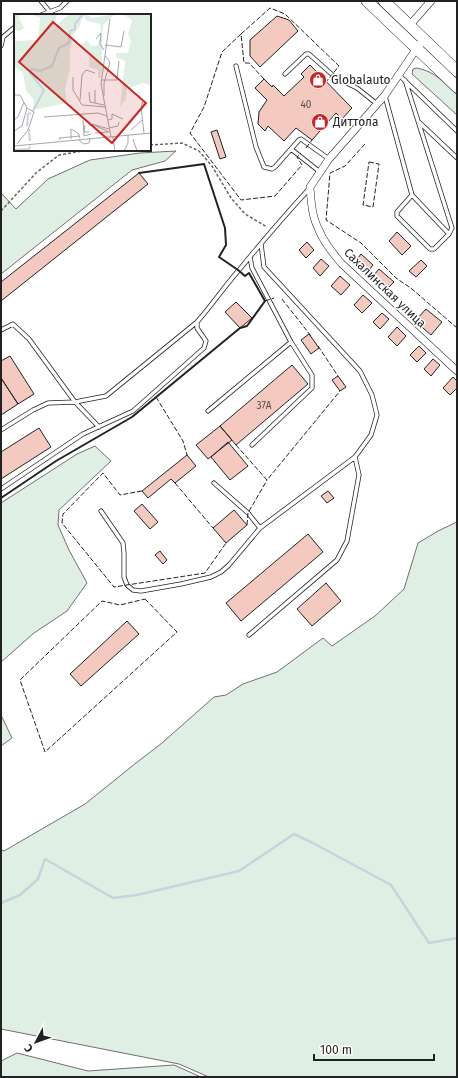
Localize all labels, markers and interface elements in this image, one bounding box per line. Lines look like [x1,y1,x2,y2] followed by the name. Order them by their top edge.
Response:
[14,14,151,151] inset map
[308,70,328,90] shop icon: Globalauto
[331,73,391,87] place label: Globalauto
[301,99,312,111] house number: 40
[310,112,330,132] shop icon: Диттола
[332,115,379,129] place label: Диттола
[341,245,429,331] street label: Сахалинская улица
[257,400,272,412] house number: 37А
[16,1022,56,1062] north arrow
[314,1036,434,1062] scale bar
[21,1041,36,1055] text: С
[320,1043,352,1057] text: 100 m

